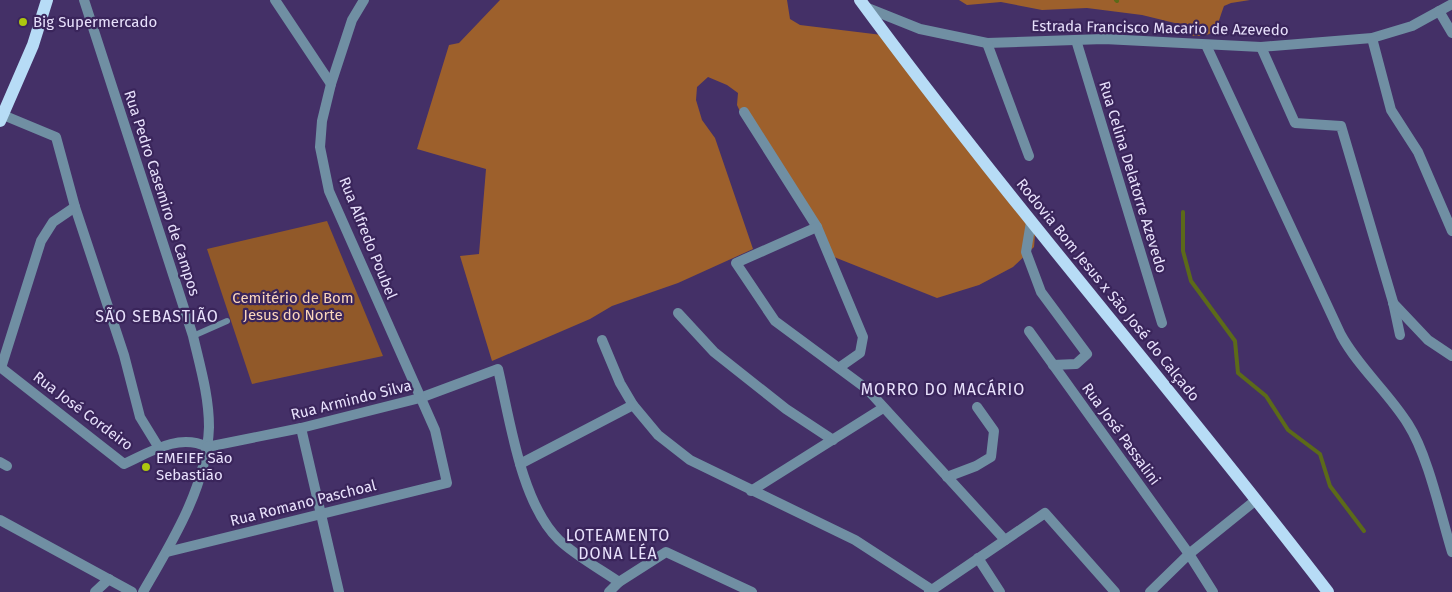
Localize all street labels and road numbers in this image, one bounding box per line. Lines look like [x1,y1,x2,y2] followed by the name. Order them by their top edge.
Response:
[1031,17,1289,39] street label: Estrada Francisco Macario de Azevedo
[1095,79,1171,275] street label: Rua Celina Delatorre Azevedo
[120,88,204,298] street label: Rua Pedro Casemiro de Campos
[335,174,401,302] street label: Rua Alfredo Poubel
[1013,175,1203,405] street label: Rodovia Bom Jesus x São José do Calçado
[30,368,136,454] street label: Rua José Cordeiro
[289,376,413,424] street label: Rua Armindo Silva
[1078,379,1164,489] street label: Rua José Passalini
[228,476,379,530] street label: Rua Romano Paschoal

